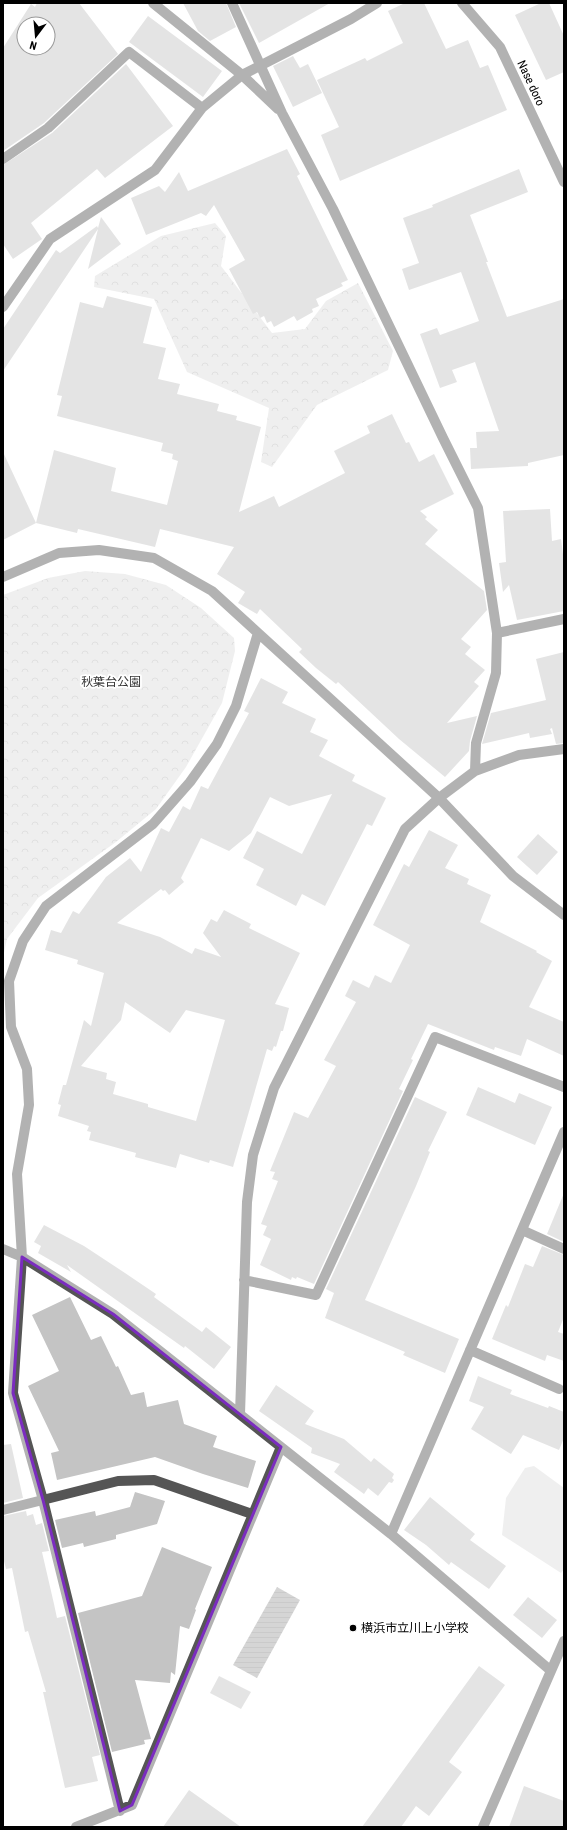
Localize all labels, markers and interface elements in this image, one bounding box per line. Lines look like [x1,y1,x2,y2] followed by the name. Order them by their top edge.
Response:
[16,16,56,56] north arrow
[28,38,38,52] text: N
[514,58,548,108] street label: Nase doro
[81,675,141,689] park label: 秋葉台公園
[361,1621,469,1635] place label: 横浜市立川上小学校
[348,1623,358,1633] marker: 横浜市立川上小学校

